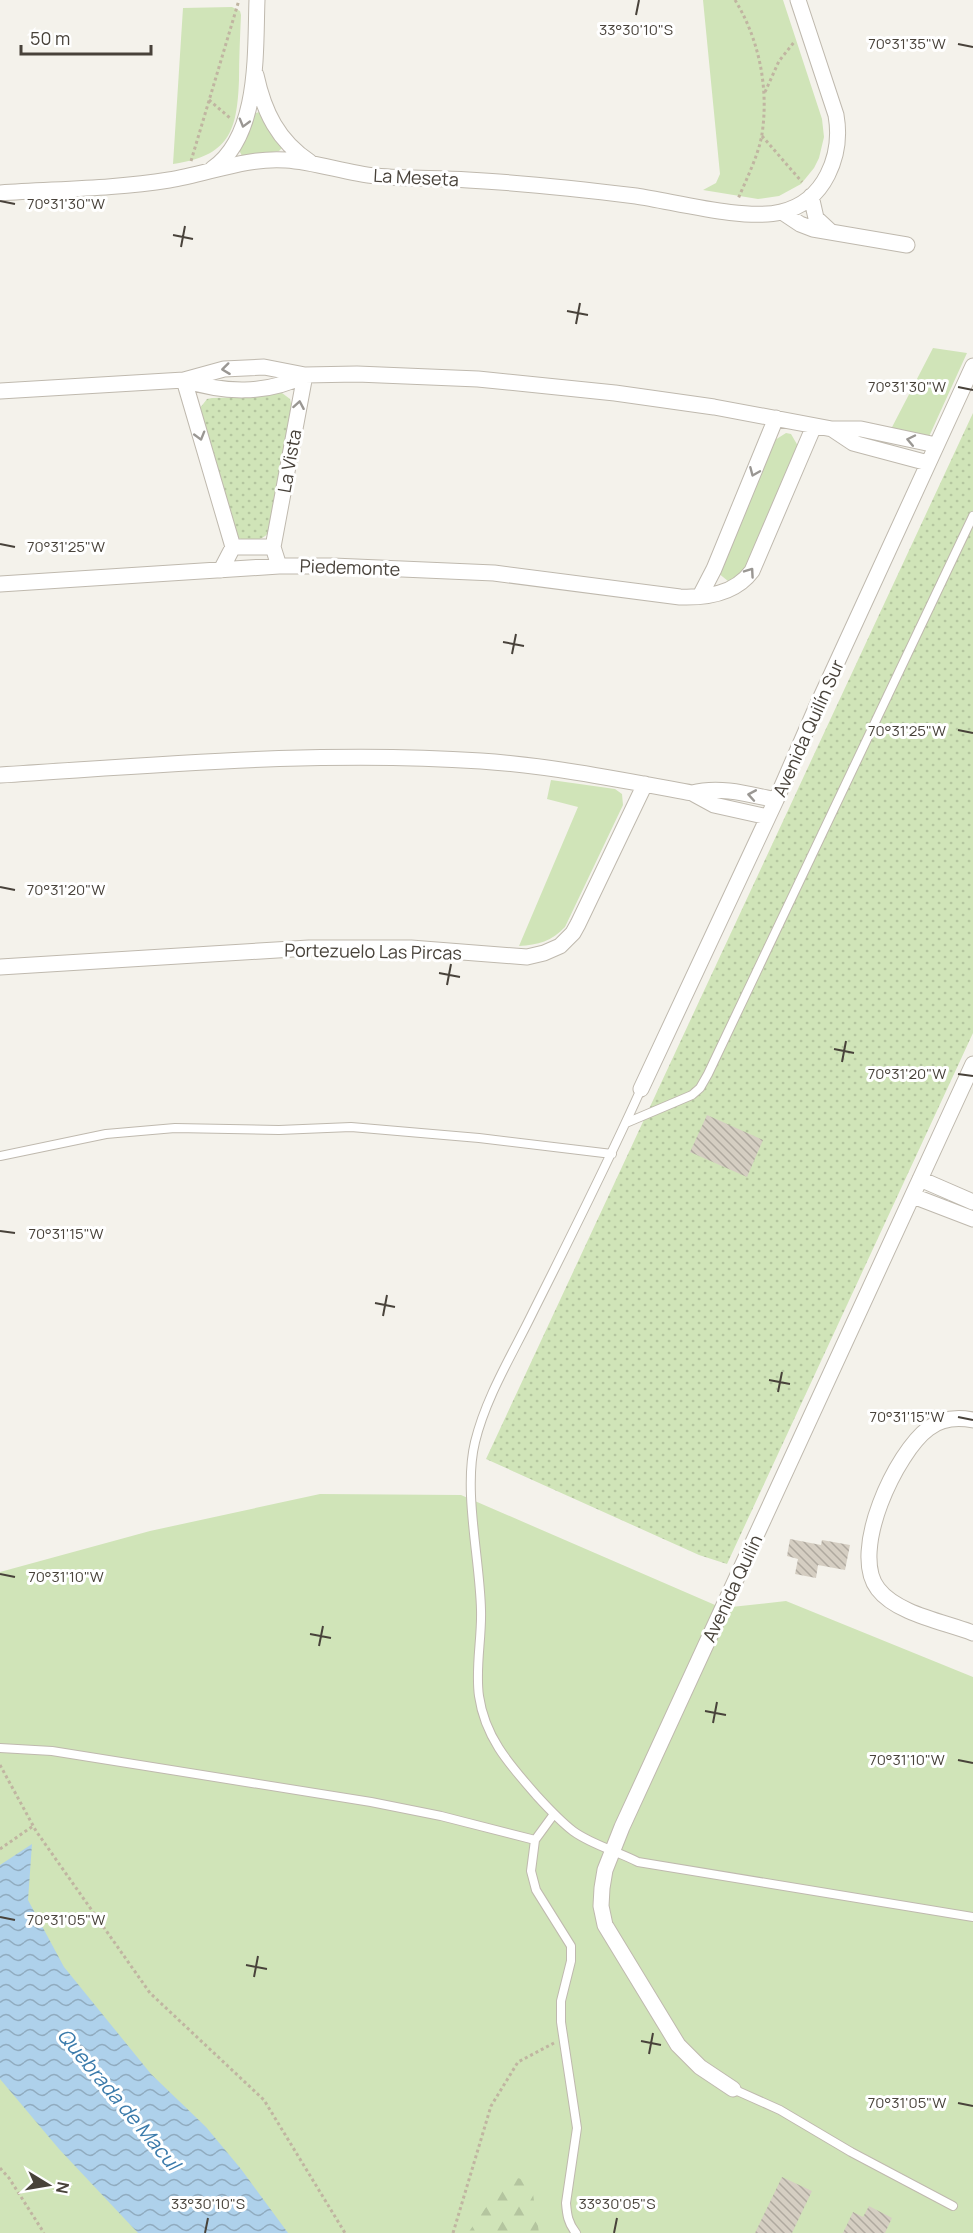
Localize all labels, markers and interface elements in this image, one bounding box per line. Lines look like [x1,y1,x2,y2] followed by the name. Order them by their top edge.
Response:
[21,18,152,56] scale bar
[599,19,673,40] text: 33°30'10"S
[30,26,70,50] text: 50 m
[868,33,946,54] text: 70°31'35"W
[239,117,251,128] one-way arrow
[373,163,459,191] street label: La Meseta
[27,193,105,214] text: 70°31'30"W
[221,362,231,375] one-way arrow
[868,376,946,397] text: 70°31'30"W
[292,401,305,411] one-way arrow
[272,427,306,495] street label: La Vista
[193,430,205,441] one-way arrow
[906,434,916,447] one-way arrow
[749,466,761,477] one-way arrow
[27,536,105,557] text: 70°31'25"W
[299,553,401,581] street label: Piedemonte
[743,568,754,579] one-way arrow
[767,655,849,800] street label: Avenida Quilín Sur
[868,720,946,741] text: 70°31'25"W
[747,789,757,802] one-way arrow
[27,879,105,900] text: 70°31'20"W
[284,937,462,965] street label: Portezuelo Las Pircas
[868,1063,946,1084] text: 70°31'20"W
[28,1223,104,1244] text: 70°31'15"W
[869,1406,945,1427] text: 70°31'15"W
[697,1530,767,1646] street label: Avenida Quilín
[28,1566,104,1587] text: 70°31'10"W
[869,1749,945,1770] text: 70°31'10"W
[27,1909,105,1930] text: 70°31'05"W
[52,2022,188,2178] water label: Quebrada de Macul
[868,2092,946,2113] text: 70°31'05"W
[18,2155,78,2215] north arrow
[51,2180,75,2196] text: N
[171,2193,245,2214] text: 33°30'10"S
[579,2193,655,2214] text: 33°30'05"S

